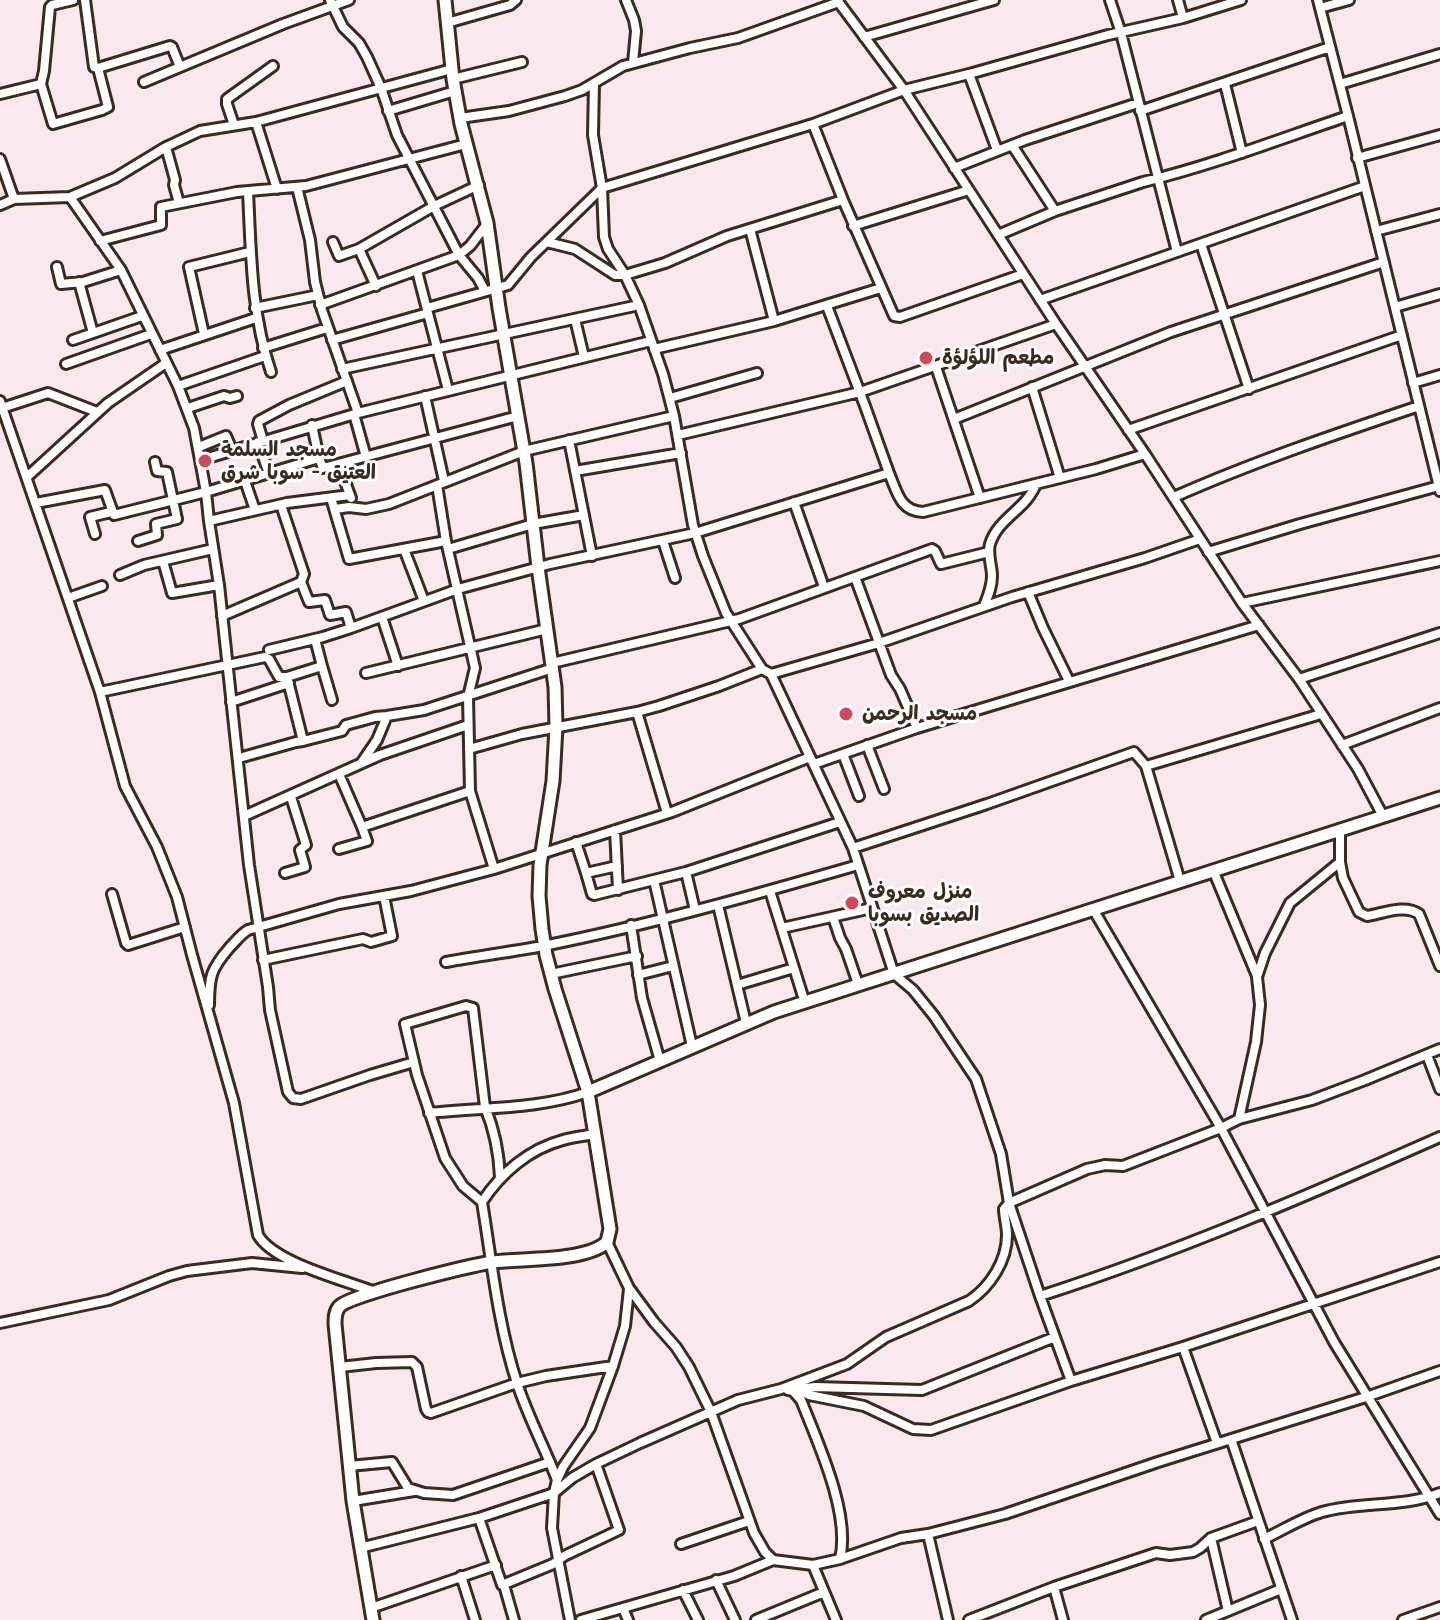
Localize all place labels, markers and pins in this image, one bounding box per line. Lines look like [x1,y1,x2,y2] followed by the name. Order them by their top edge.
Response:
[942,346,1054,370] place label: مطعم اللؤلؤة
[917,349,935,367] marker: مطعم اللؤلؤة
[221,438,376,485] place label: مسجد السلمة العتيق - سوبا شرق
[196,452,214,470] marker: مسجد السلمة العتيق - سوبا شرق
[862,702,977,726] place label: مسجد الرحمن
[837,705,855,723] marker: مسجد الرحمن
[868,880,979,927] place label: منزل معروف الصديق بسوبا
[843,894,861,912] marker: منزل معروف الصديق بسوبا

